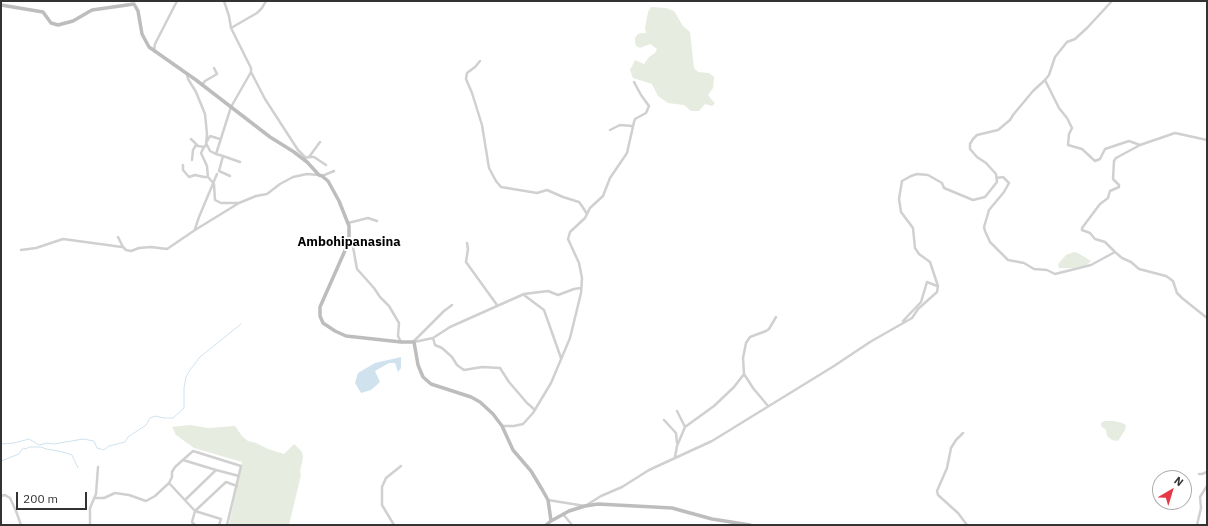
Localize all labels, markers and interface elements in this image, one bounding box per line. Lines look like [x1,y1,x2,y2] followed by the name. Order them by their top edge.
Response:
[297,234,401,250] district label: Ambohipanasina
[1152,470,1192,510] north arrow
[1171,473,1186,489] text: N
[18,484,89,510] scale bar
[23,491,58,506] text: 200 m

